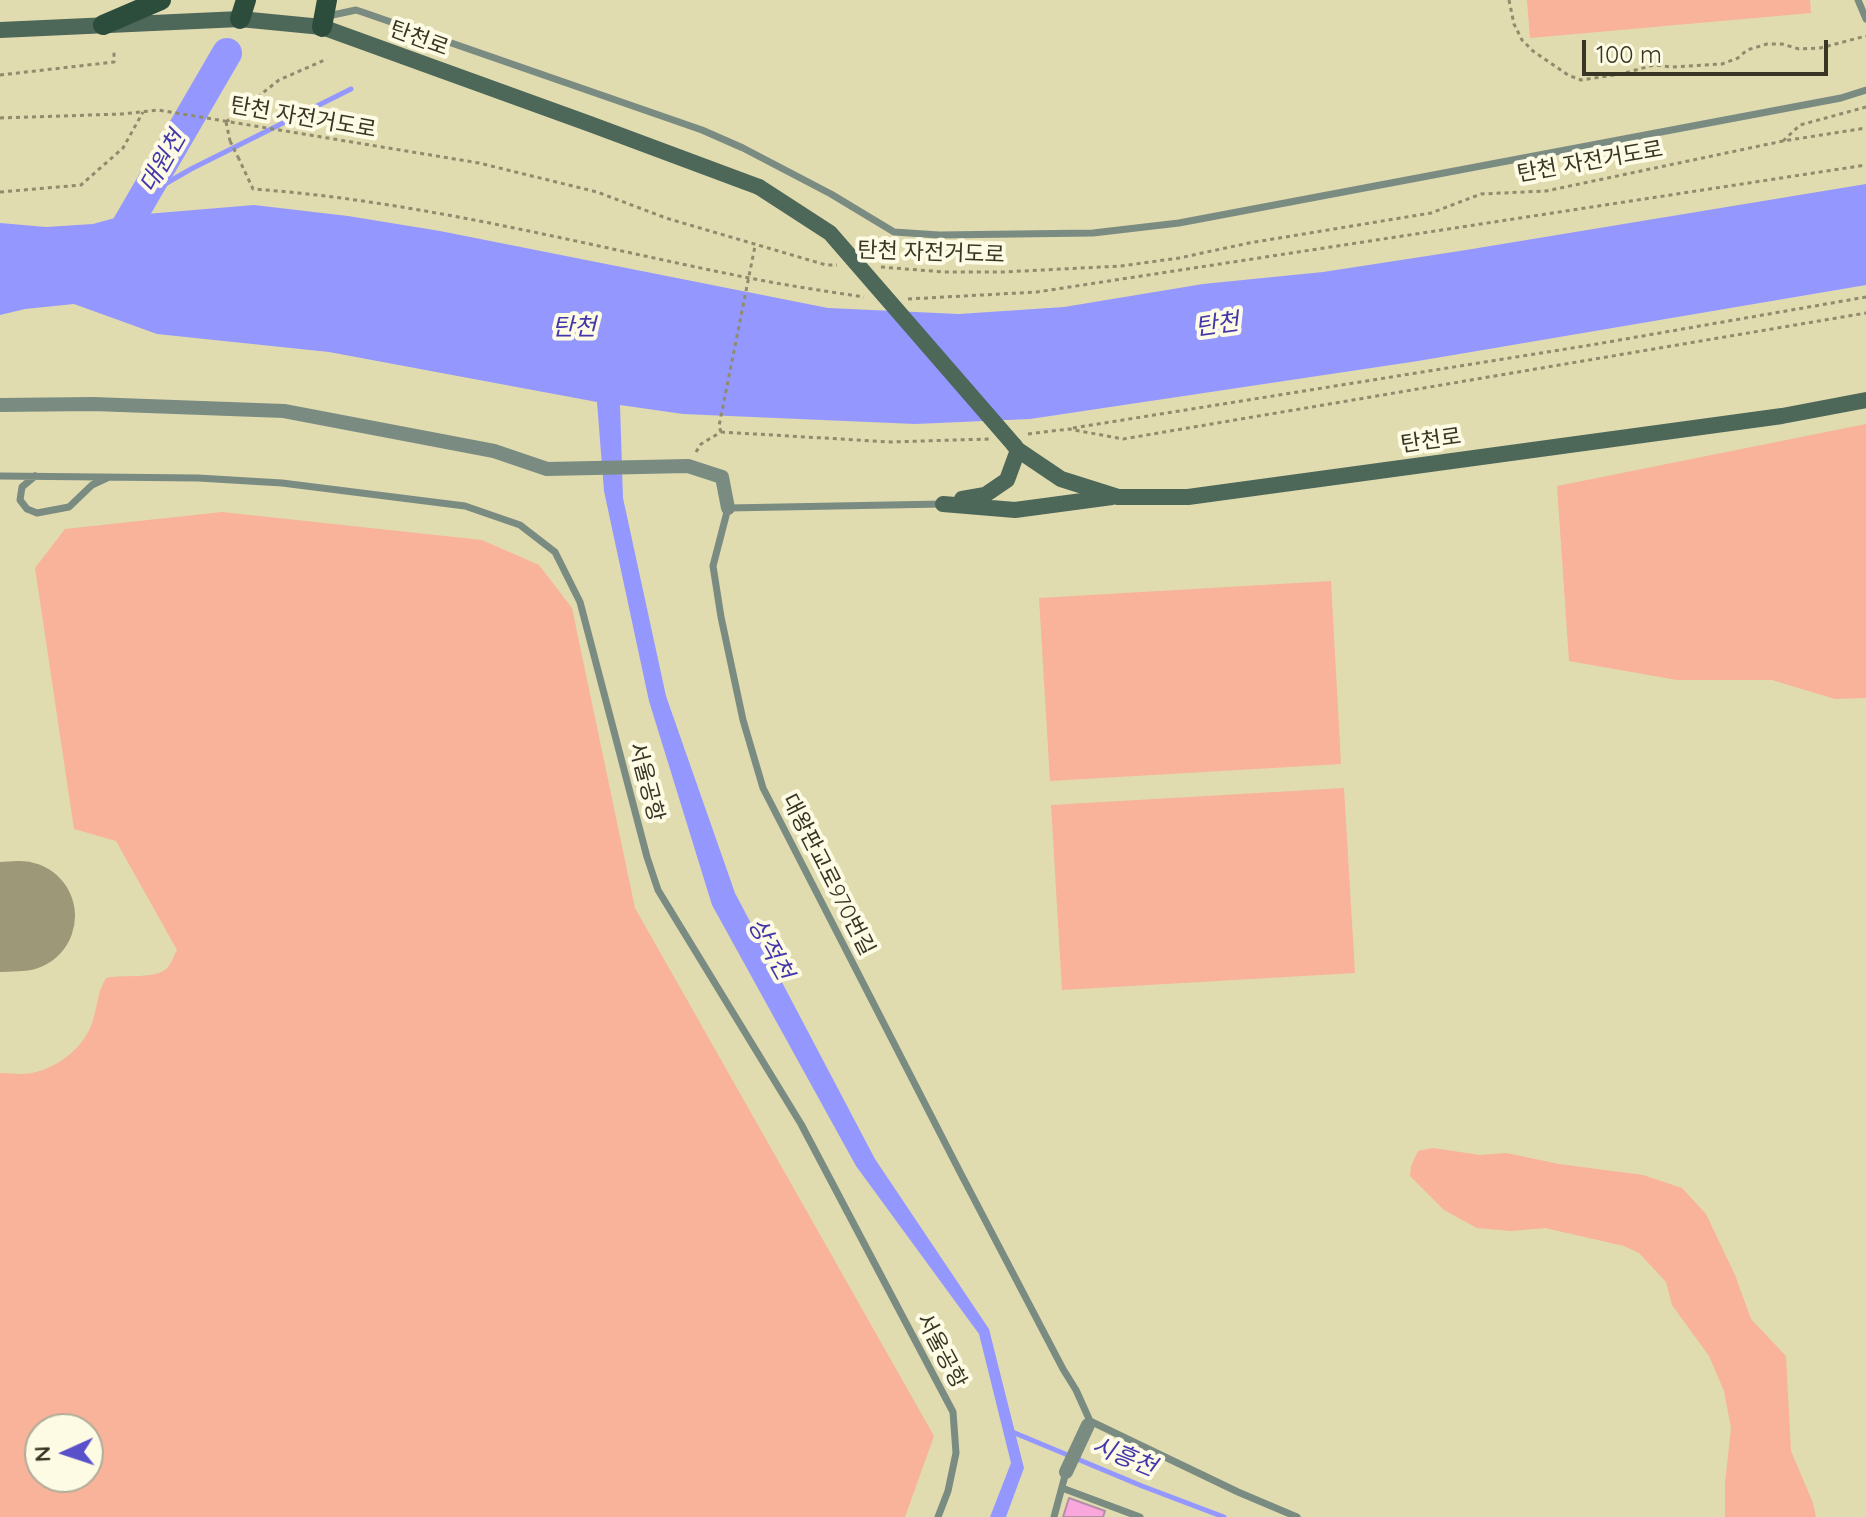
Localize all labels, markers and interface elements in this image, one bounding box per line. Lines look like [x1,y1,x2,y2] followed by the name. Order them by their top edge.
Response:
[386,16,452,62] street label: 탄천로
[1586,24,1832,74] scale bar
[1596,39,1662,69] text: 100 m
[228,92,378,144] street label: 탄천 자전거도로
[134,126,192,198] water label: 대원천
[1515,136,1665,188] street label: 탄천 자전거도로
[857,237,1005,269] street label: 탄천 자전거도로
[1193,308,1241,342] water label: 탄천
[552,314,596,342] water label: 탄천
[1399,424,1463,458] street label: 탄천로
[623,739,669,825] street label: 서울공항
[776,790,880,960] street label: 대왕판교로970번길
[741,913,799,985] water label: 상적천
[910,1309,972,1393] street label: 서울공항
[24,1413,104,1493] north arrow
[1088,1431,1160,1483] water label: 시흥천
[28,1445,56,1463] text: N

